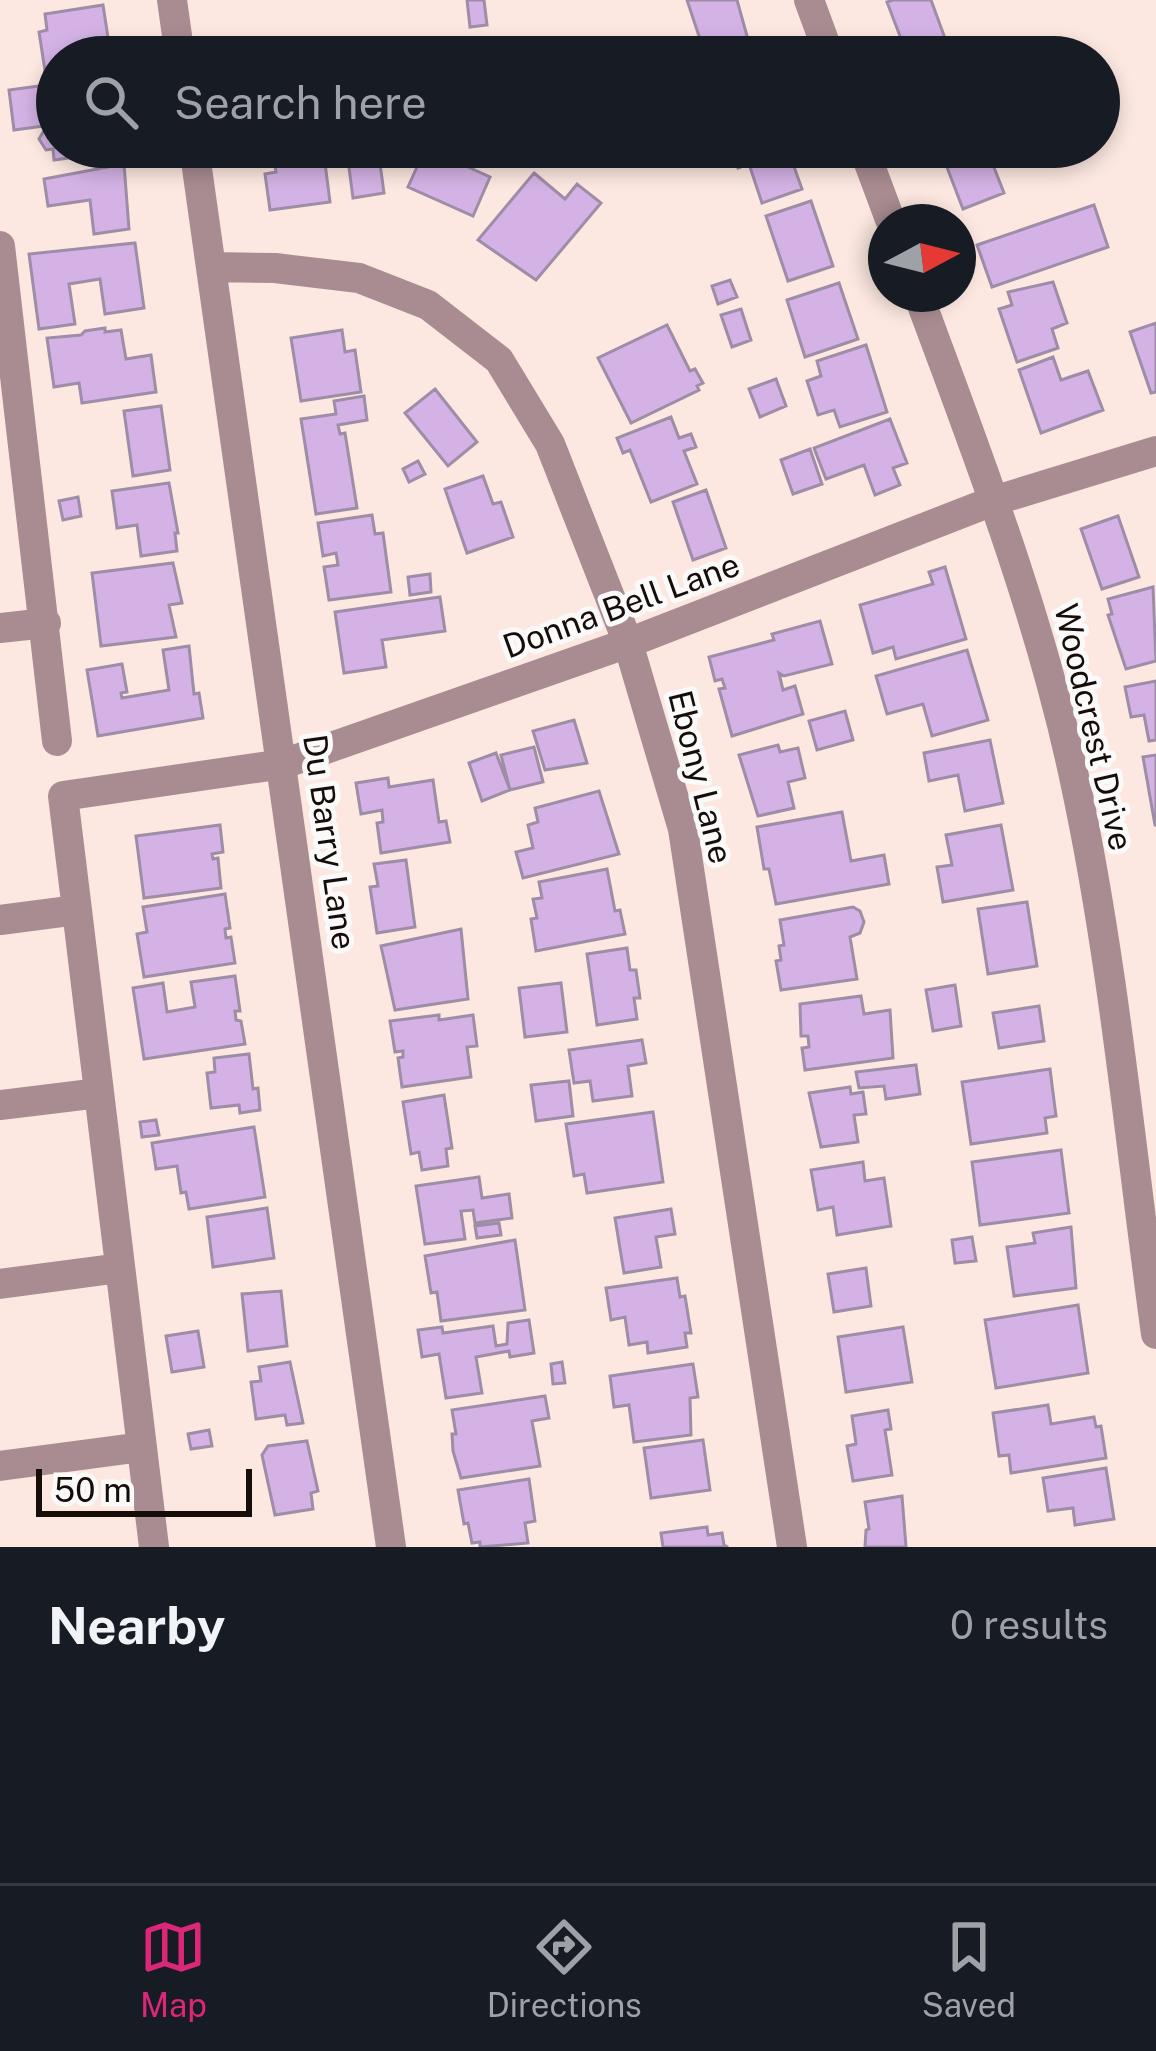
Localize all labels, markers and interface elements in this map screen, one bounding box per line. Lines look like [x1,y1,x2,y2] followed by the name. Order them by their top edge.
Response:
[36,36,1120,168] search box
[78,69,144,135] icon: search
[174,76,427,129] text: Search here
[868,204,976,312] north arrow
[498,545,744,665] street label: Donna Bell Lane
[1047,600,1141,854] street label: Woodcrest Drive
[661,687,741,867] street label: Ebony Lane
[296,732,364,952] street label: Du Barry Lane
[36,1463,252,1516] scale bar
[54,1471,132,1509] text: 50 m
[48,1596,225,1655] text: Nearby
[950,1602,1108,1648] text: 0 results
[140,1914,207,2024] tab: Map
[487,1914,642,2024] tab: Directions
[922,1914,1016,2024] tab: Saved

